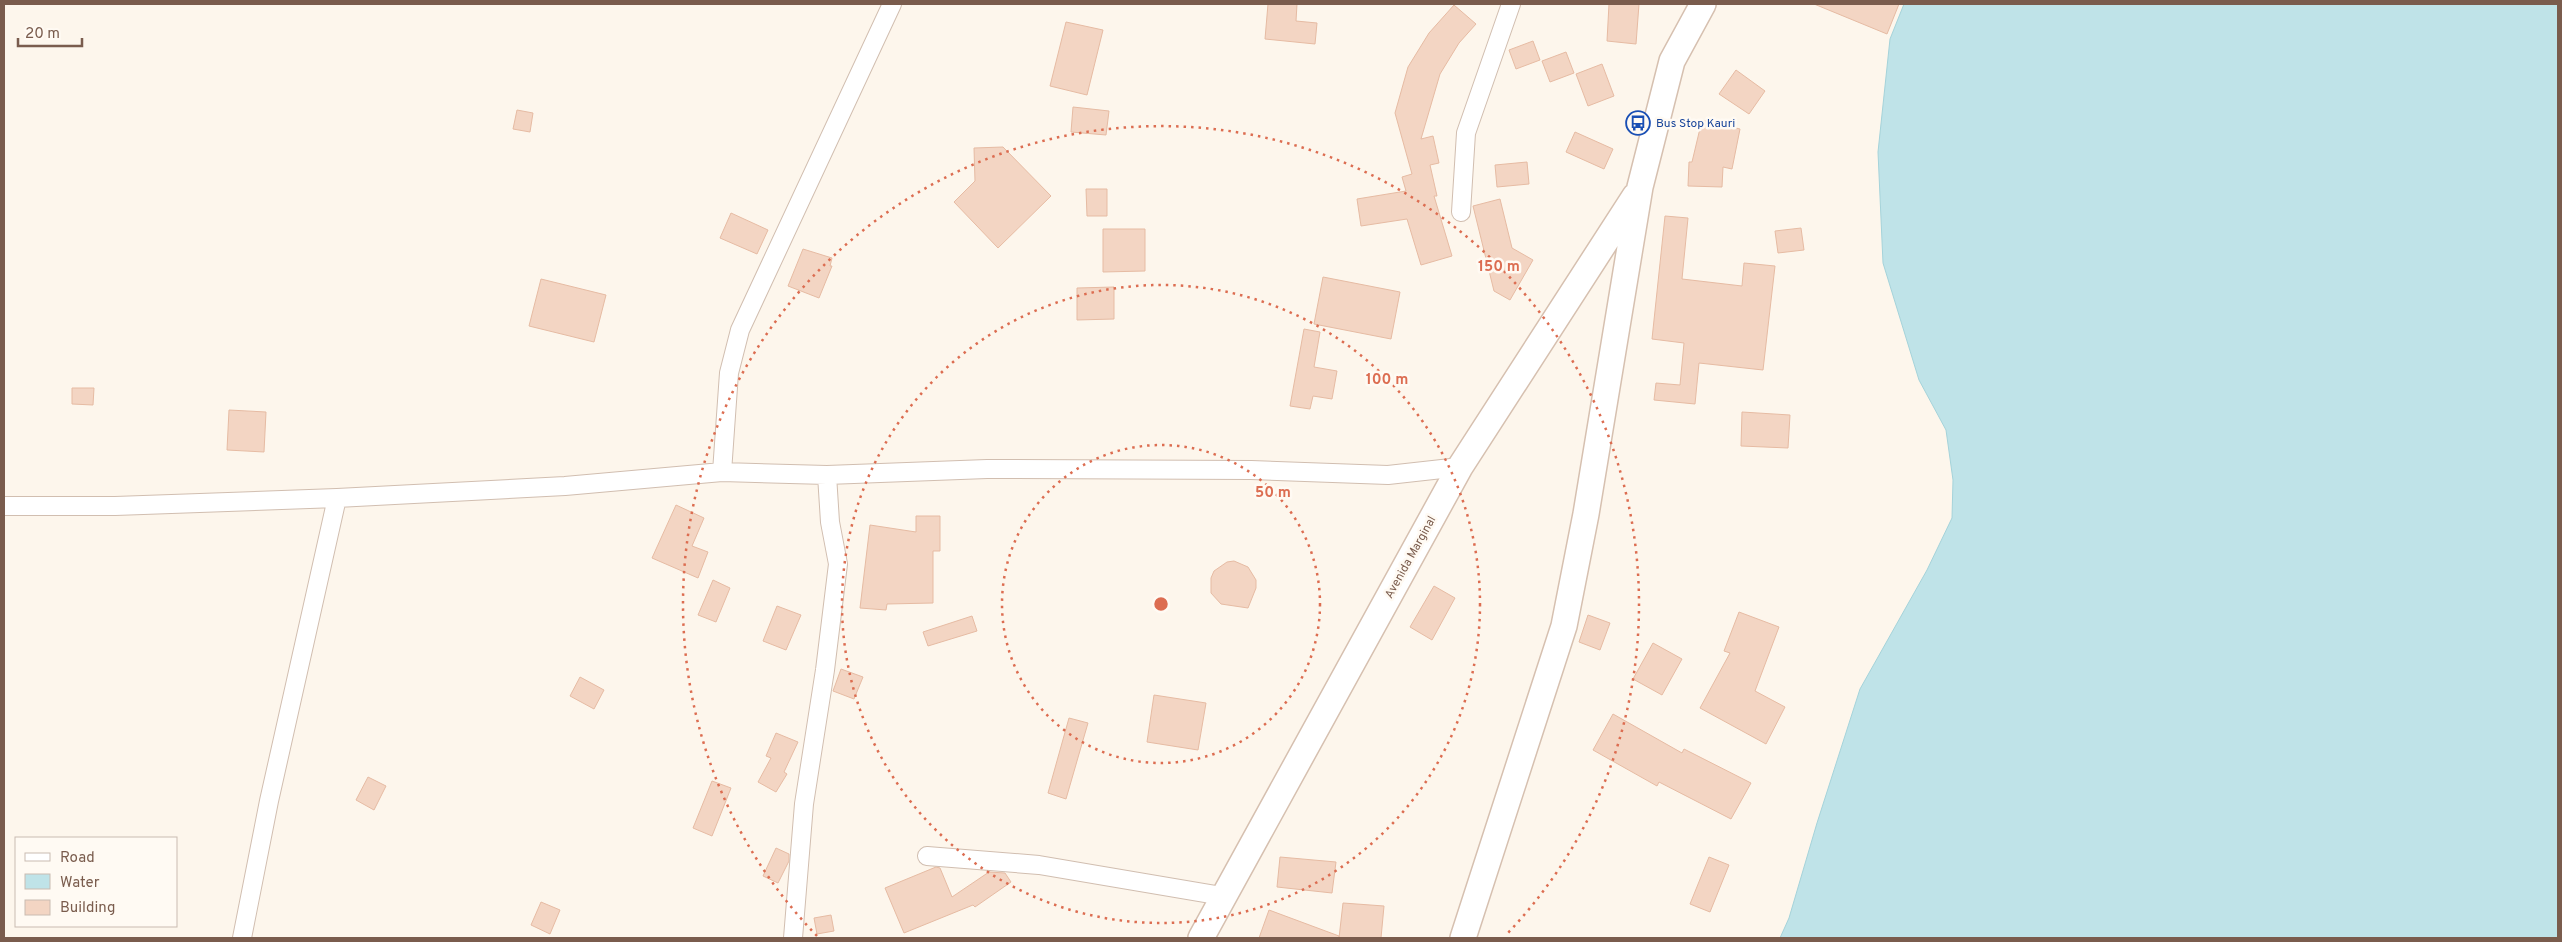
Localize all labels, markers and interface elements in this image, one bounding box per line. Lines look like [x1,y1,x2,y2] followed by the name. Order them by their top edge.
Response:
[18,15,81,47] scale bar
[25,25,60,44] text: 20 m
[1625,110,1651,136] bus stop icon: Bus Stop Kauri
[1656,116,1735,132] place label: Bus Stop Kauri
[1478,258,1520,277] text: 150 m
[1366,371,1408,390] text: 100 m
[1255,484,1291,503] text: 50 m
[1382,513,1440,602] street label: Avenida Marginal
[1152,595,1170,613] centre of rings
[15,837,178,927] legend
[60,849,95,868] text: Road
[60,874,100,893] text: Water
[60,899,115,918] text: Building

